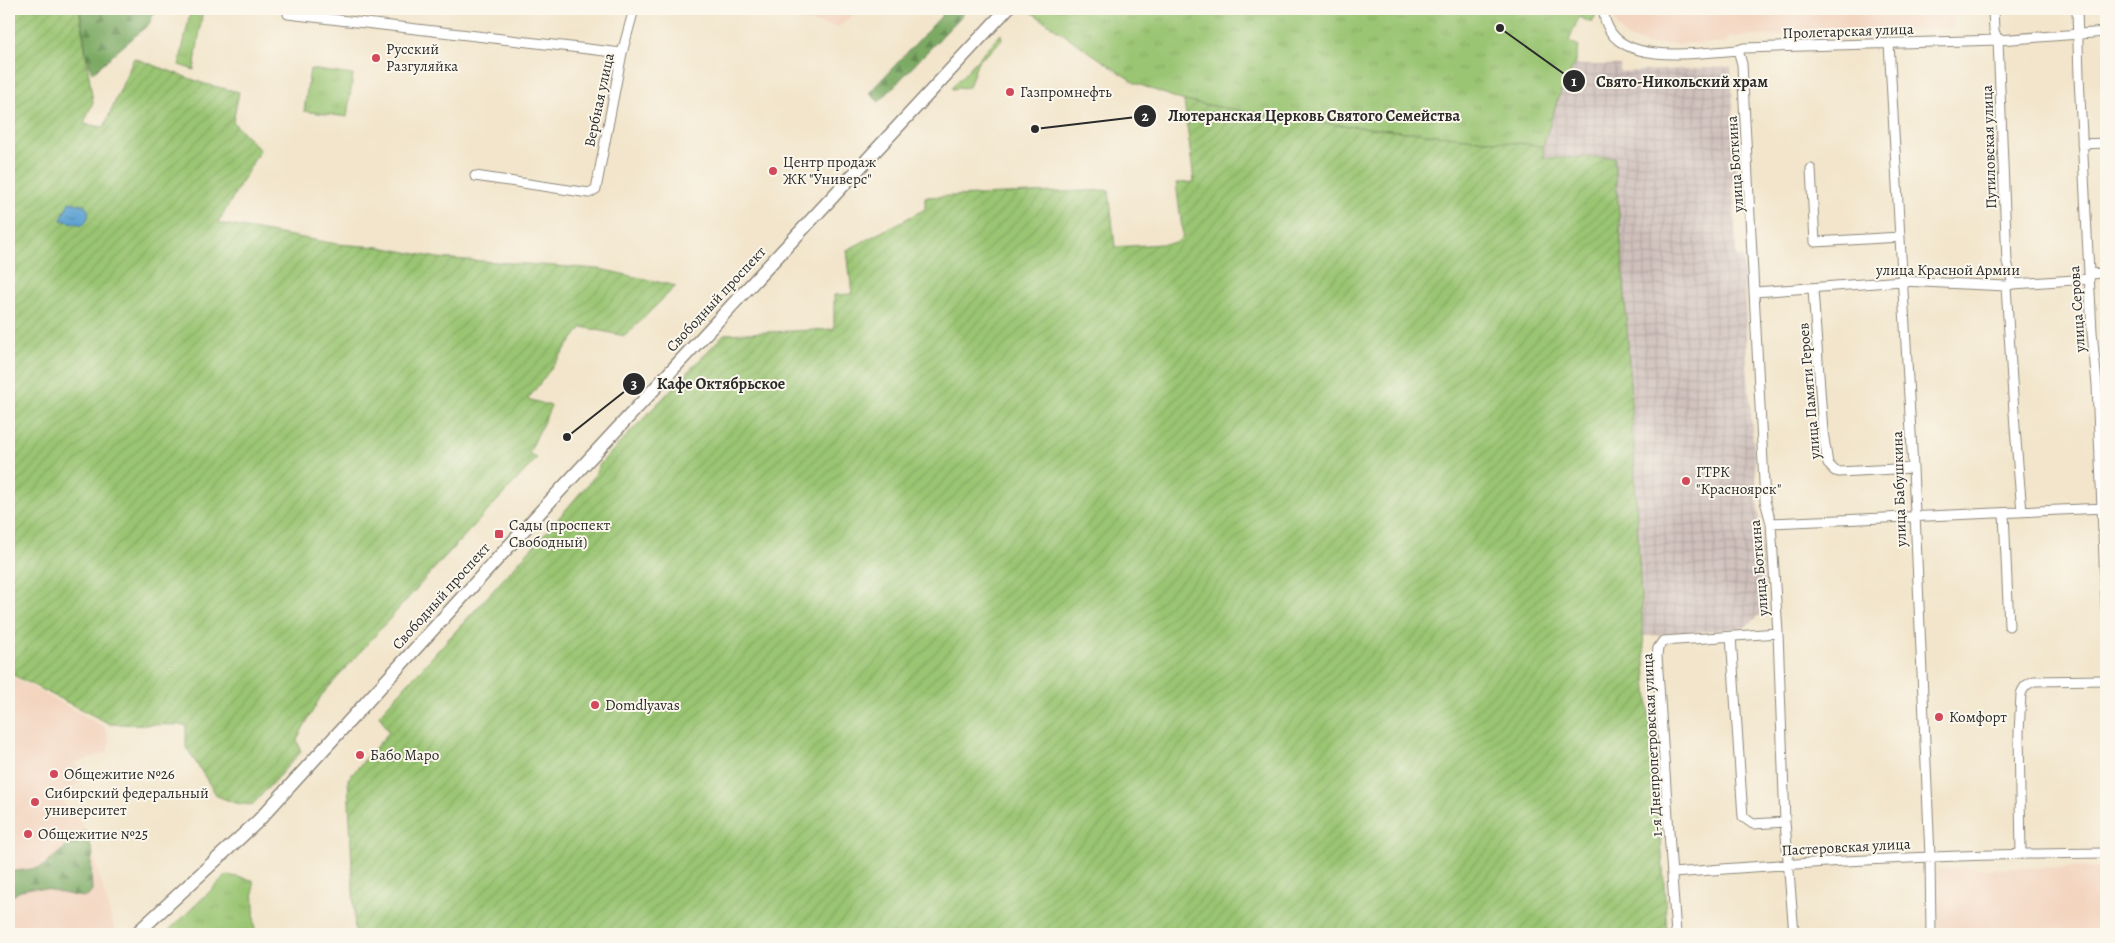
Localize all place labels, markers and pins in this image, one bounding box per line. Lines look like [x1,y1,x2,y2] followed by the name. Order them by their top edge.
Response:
[386,39,458,76] place label: Русский Разгуляйка
[370,52,382,64] marker: Русский Разгуляйка
[1561,65,1778,96] callout: Свято-Никольский храм
[1020,82,1112,102] place label: Газпромнефть
[1004,86,1016,98] marker: Газпромнефть
[1133,100,1470,131] callout: Лютеранская Церковь Святого Семейства
[783,152,876,189] place label: Центр продаж ЖК "Универс"
[767,165,779,177] marker: Центр продаж ЖК "Универс"
[622,368,795,399] callout: Кафе Октябрьское
[1696,462,1782,499] place label: ГТРК "Красноярск"
[1680,475,1692,487] marker: ГТРК "Красноярск"
[509,515,610,552] place label: Сады (проспект Свободный)
[493,528,505,540] marker: Сады (проспект Свободный)
[605,695,680,715] place label: Domdlyavas
[589,699,601,711] marker: Domdlyavas
[1949,707,2007,727] place label: Комфорт
[1933,711,1945,723] marker: Комфорт
[370,745,439,765] place label: Бабо Маро
[354,749,366,761] marker: Бабо Маро
[64,764,175,784] place label: Общежитие №26
[48,768,60,780] marker: Общежитие №26
[44,783,209,820] place label: Сибирский федеральный университет
[29,796,41,808] marker: Сибирский федеральный университет
[38,824,148,844] place label: Общежитие №25
[22,828,34,840] marker: Общежитие №25

